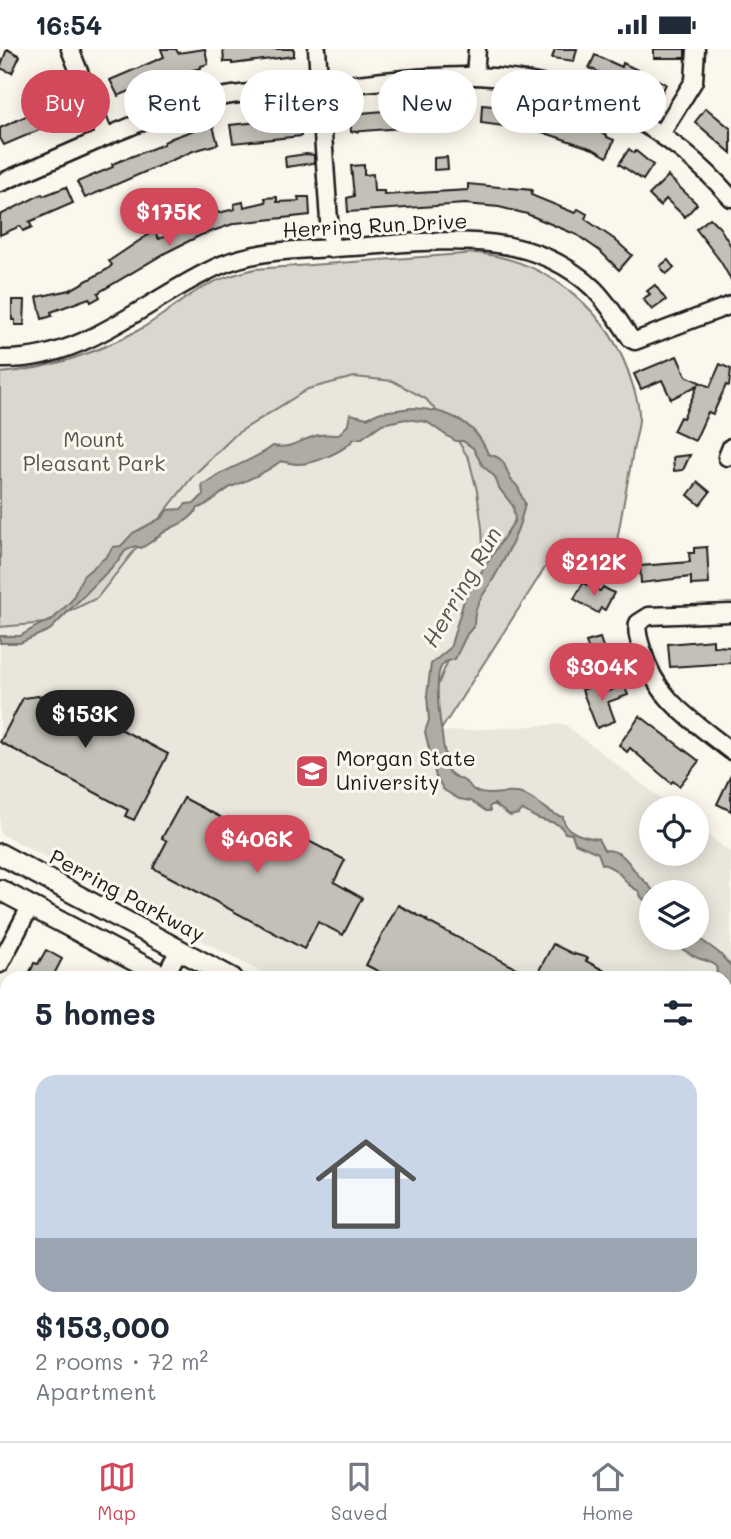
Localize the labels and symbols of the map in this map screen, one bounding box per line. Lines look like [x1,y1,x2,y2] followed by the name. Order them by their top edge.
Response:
[120,189,218,248] pin: $175K
[282,206,468,243] street label: Herring Run Drive
[23,425,165,476] park label: Mount Pleasant Park
[415,521,508,652] water label: Herring Run
[545,539,643,598] pin: $212K
[553,643,651,703] pin: $304K
[36,691,134,750] pin: $153K
[336,744,476,795] place label: Morgan State University
[293,752,331,790] school or university icon: Morgan State University
[208,815,306,875] pin: $406K
[46,842,210,947] street label: Perring Parkway

